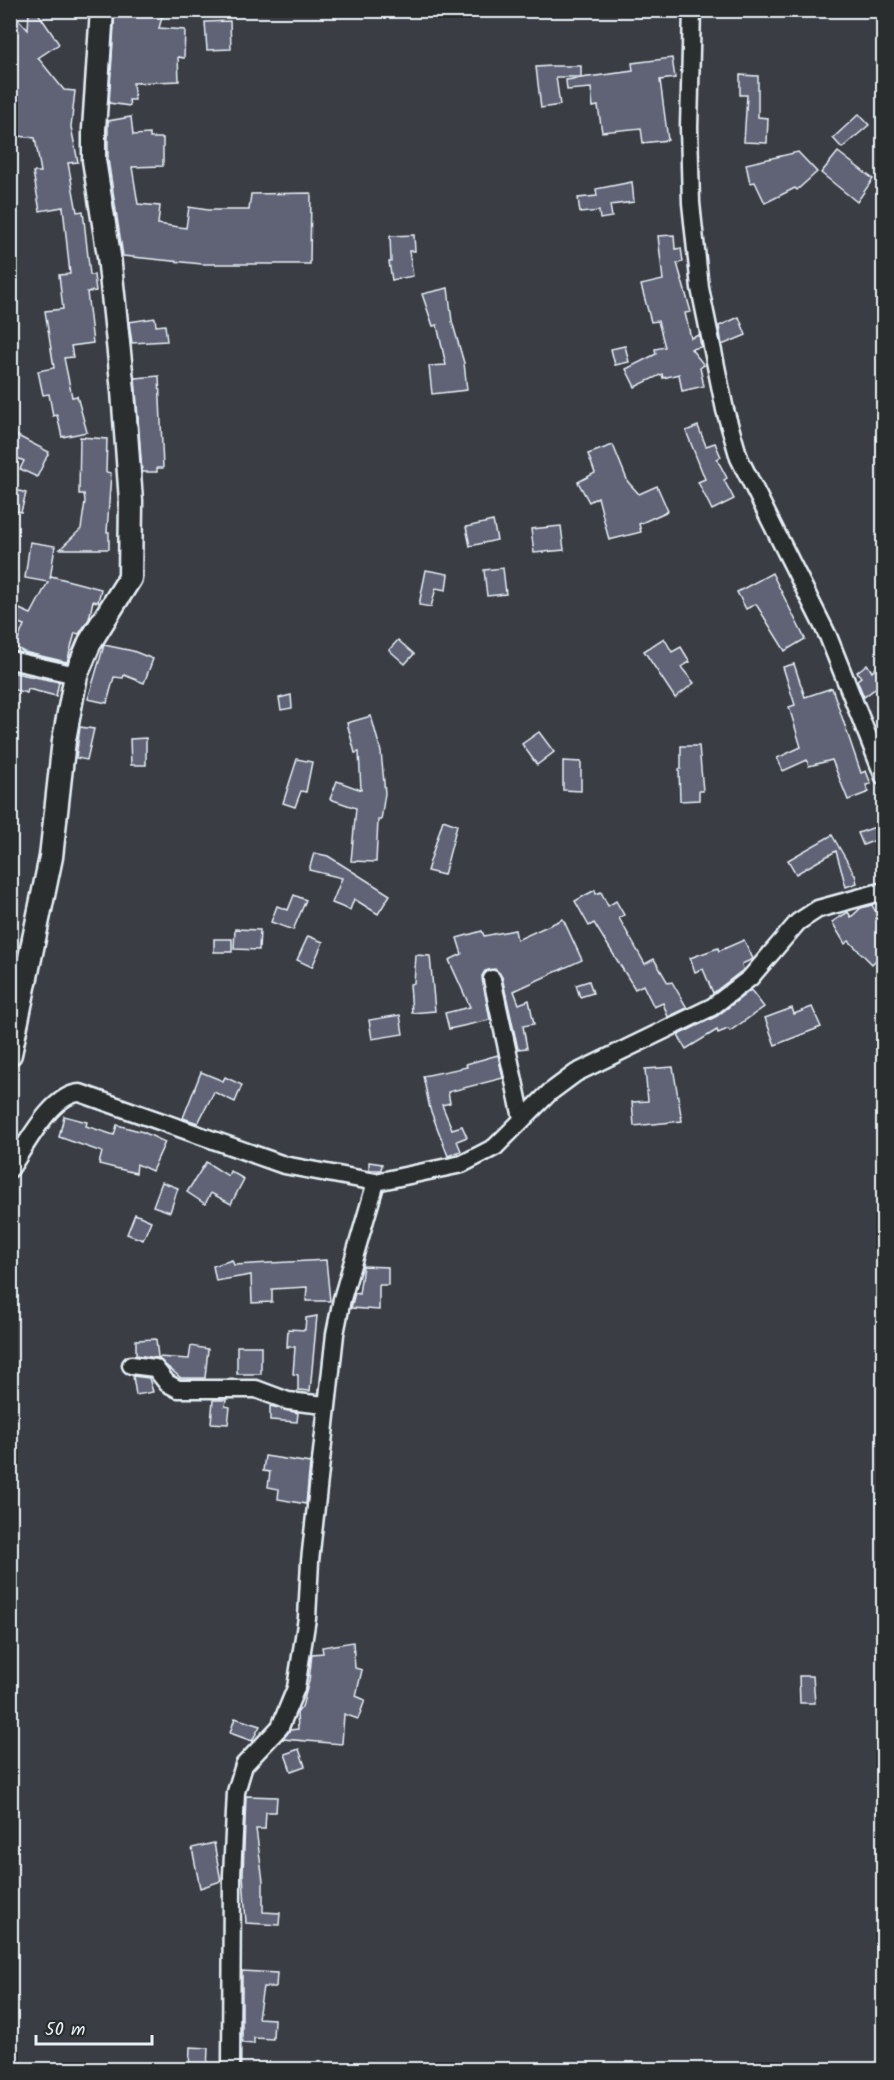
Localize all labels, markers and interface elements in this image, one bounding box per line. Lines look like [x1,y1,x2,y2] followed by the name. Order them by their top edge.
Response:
[36,2008,152,2046] scale bar
[45,2016,85,2045] text: 50 m

